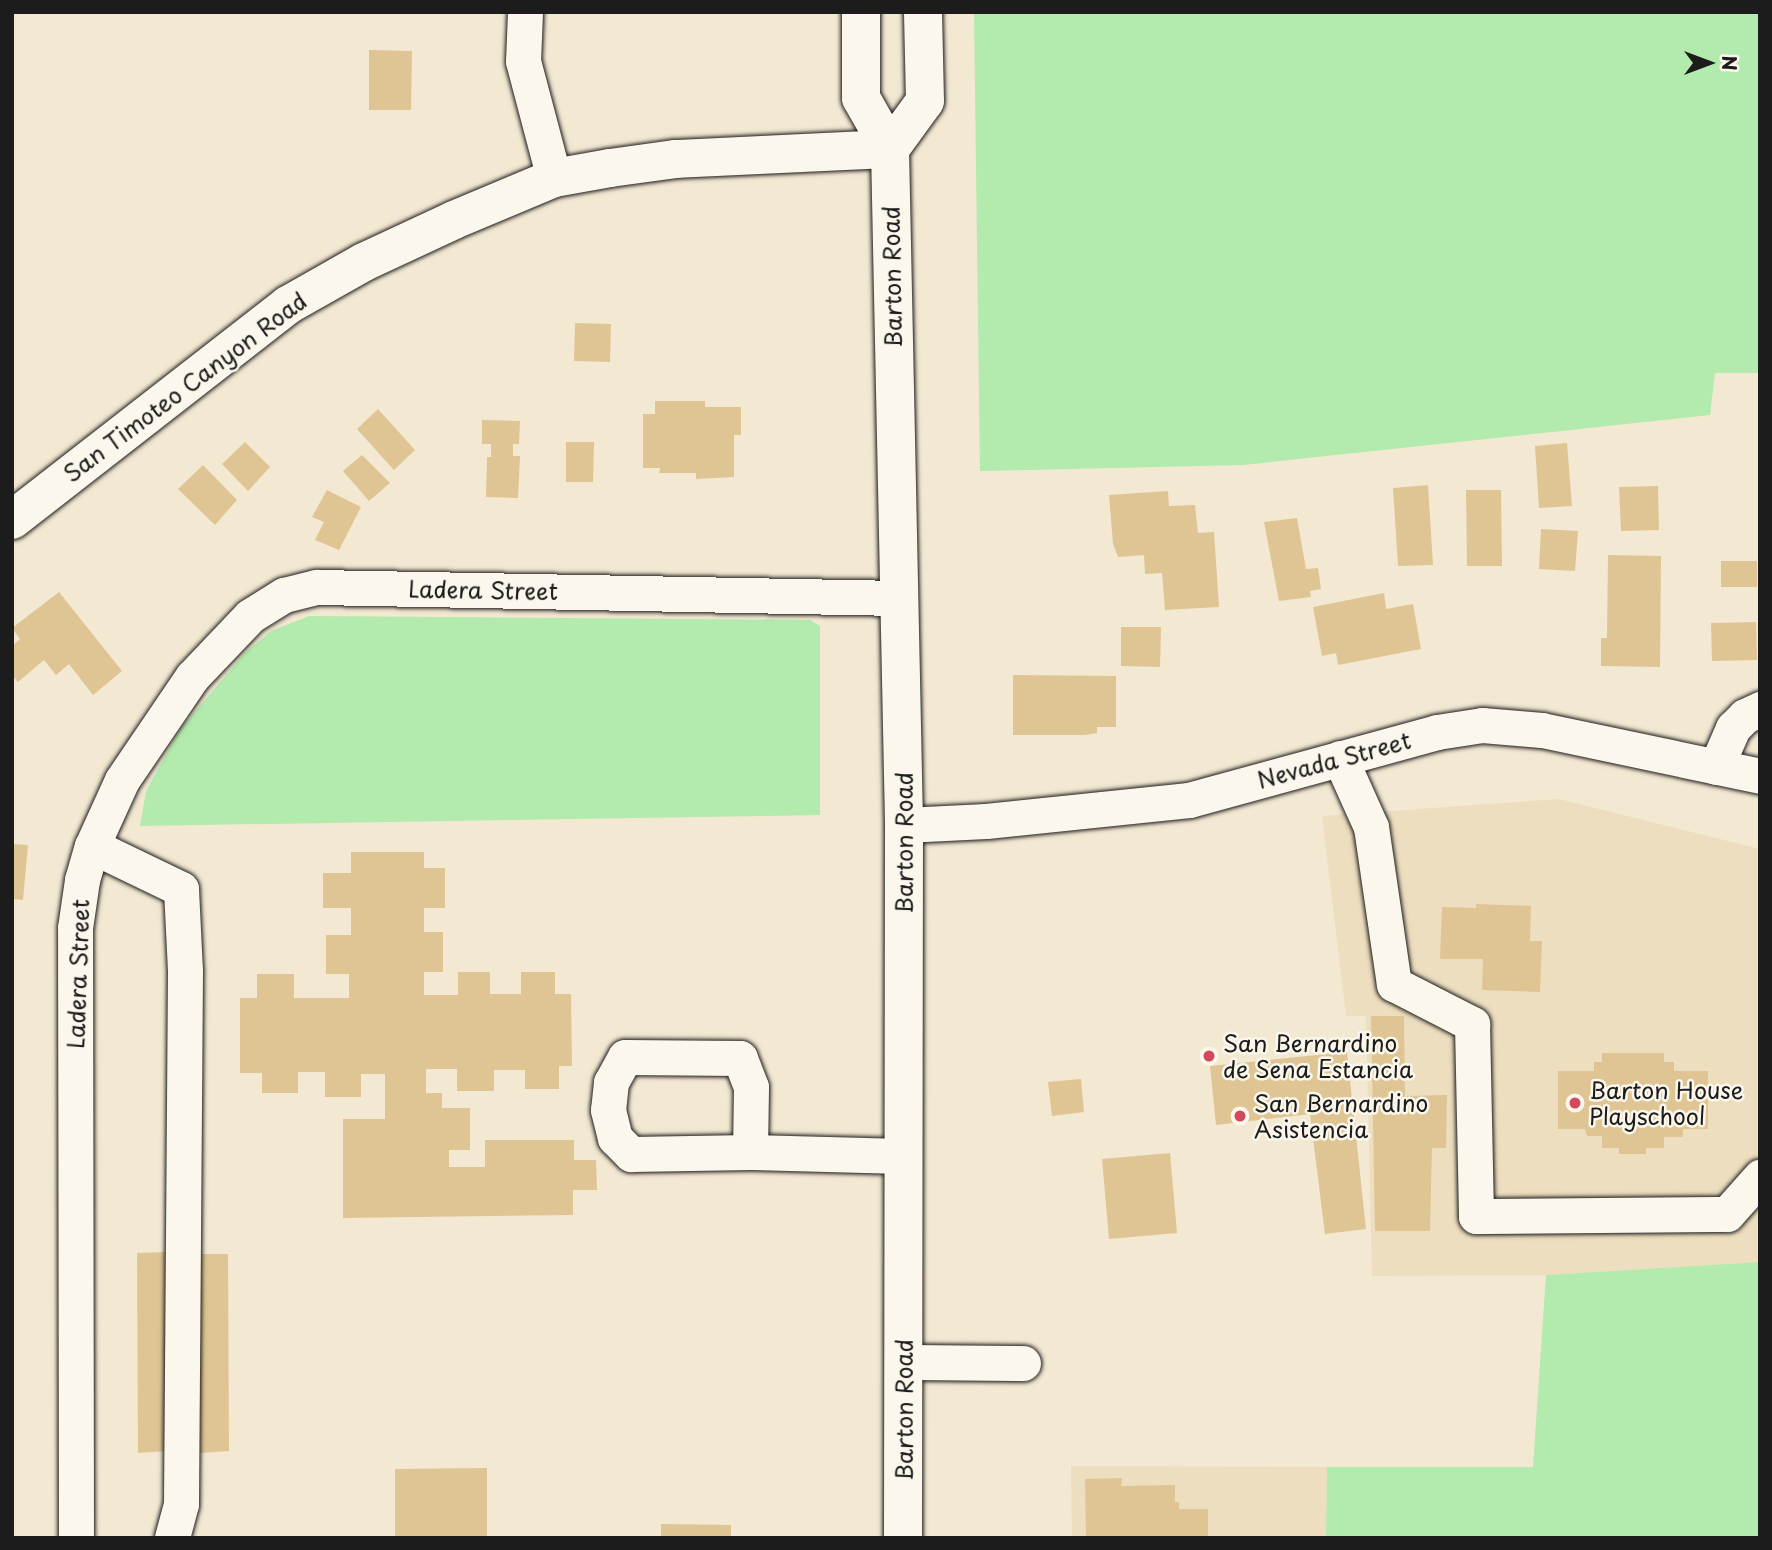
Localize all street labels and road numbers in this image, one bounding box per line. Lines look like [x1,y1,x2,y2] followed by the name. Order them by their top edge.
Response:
[877,206,907,348] street label: Barton Road
[59,287,311,487] street label: San Timoteo Canyon Road
[407,575,559,605] street label: Ladera Street
[1254,726,1414,794] street label: Nevada Street
[890,772,918,914] street label: Barton Road
[62,898,94,1050] street label: Ladera Street
[890,1339,918,1481] street label: Barton Road

